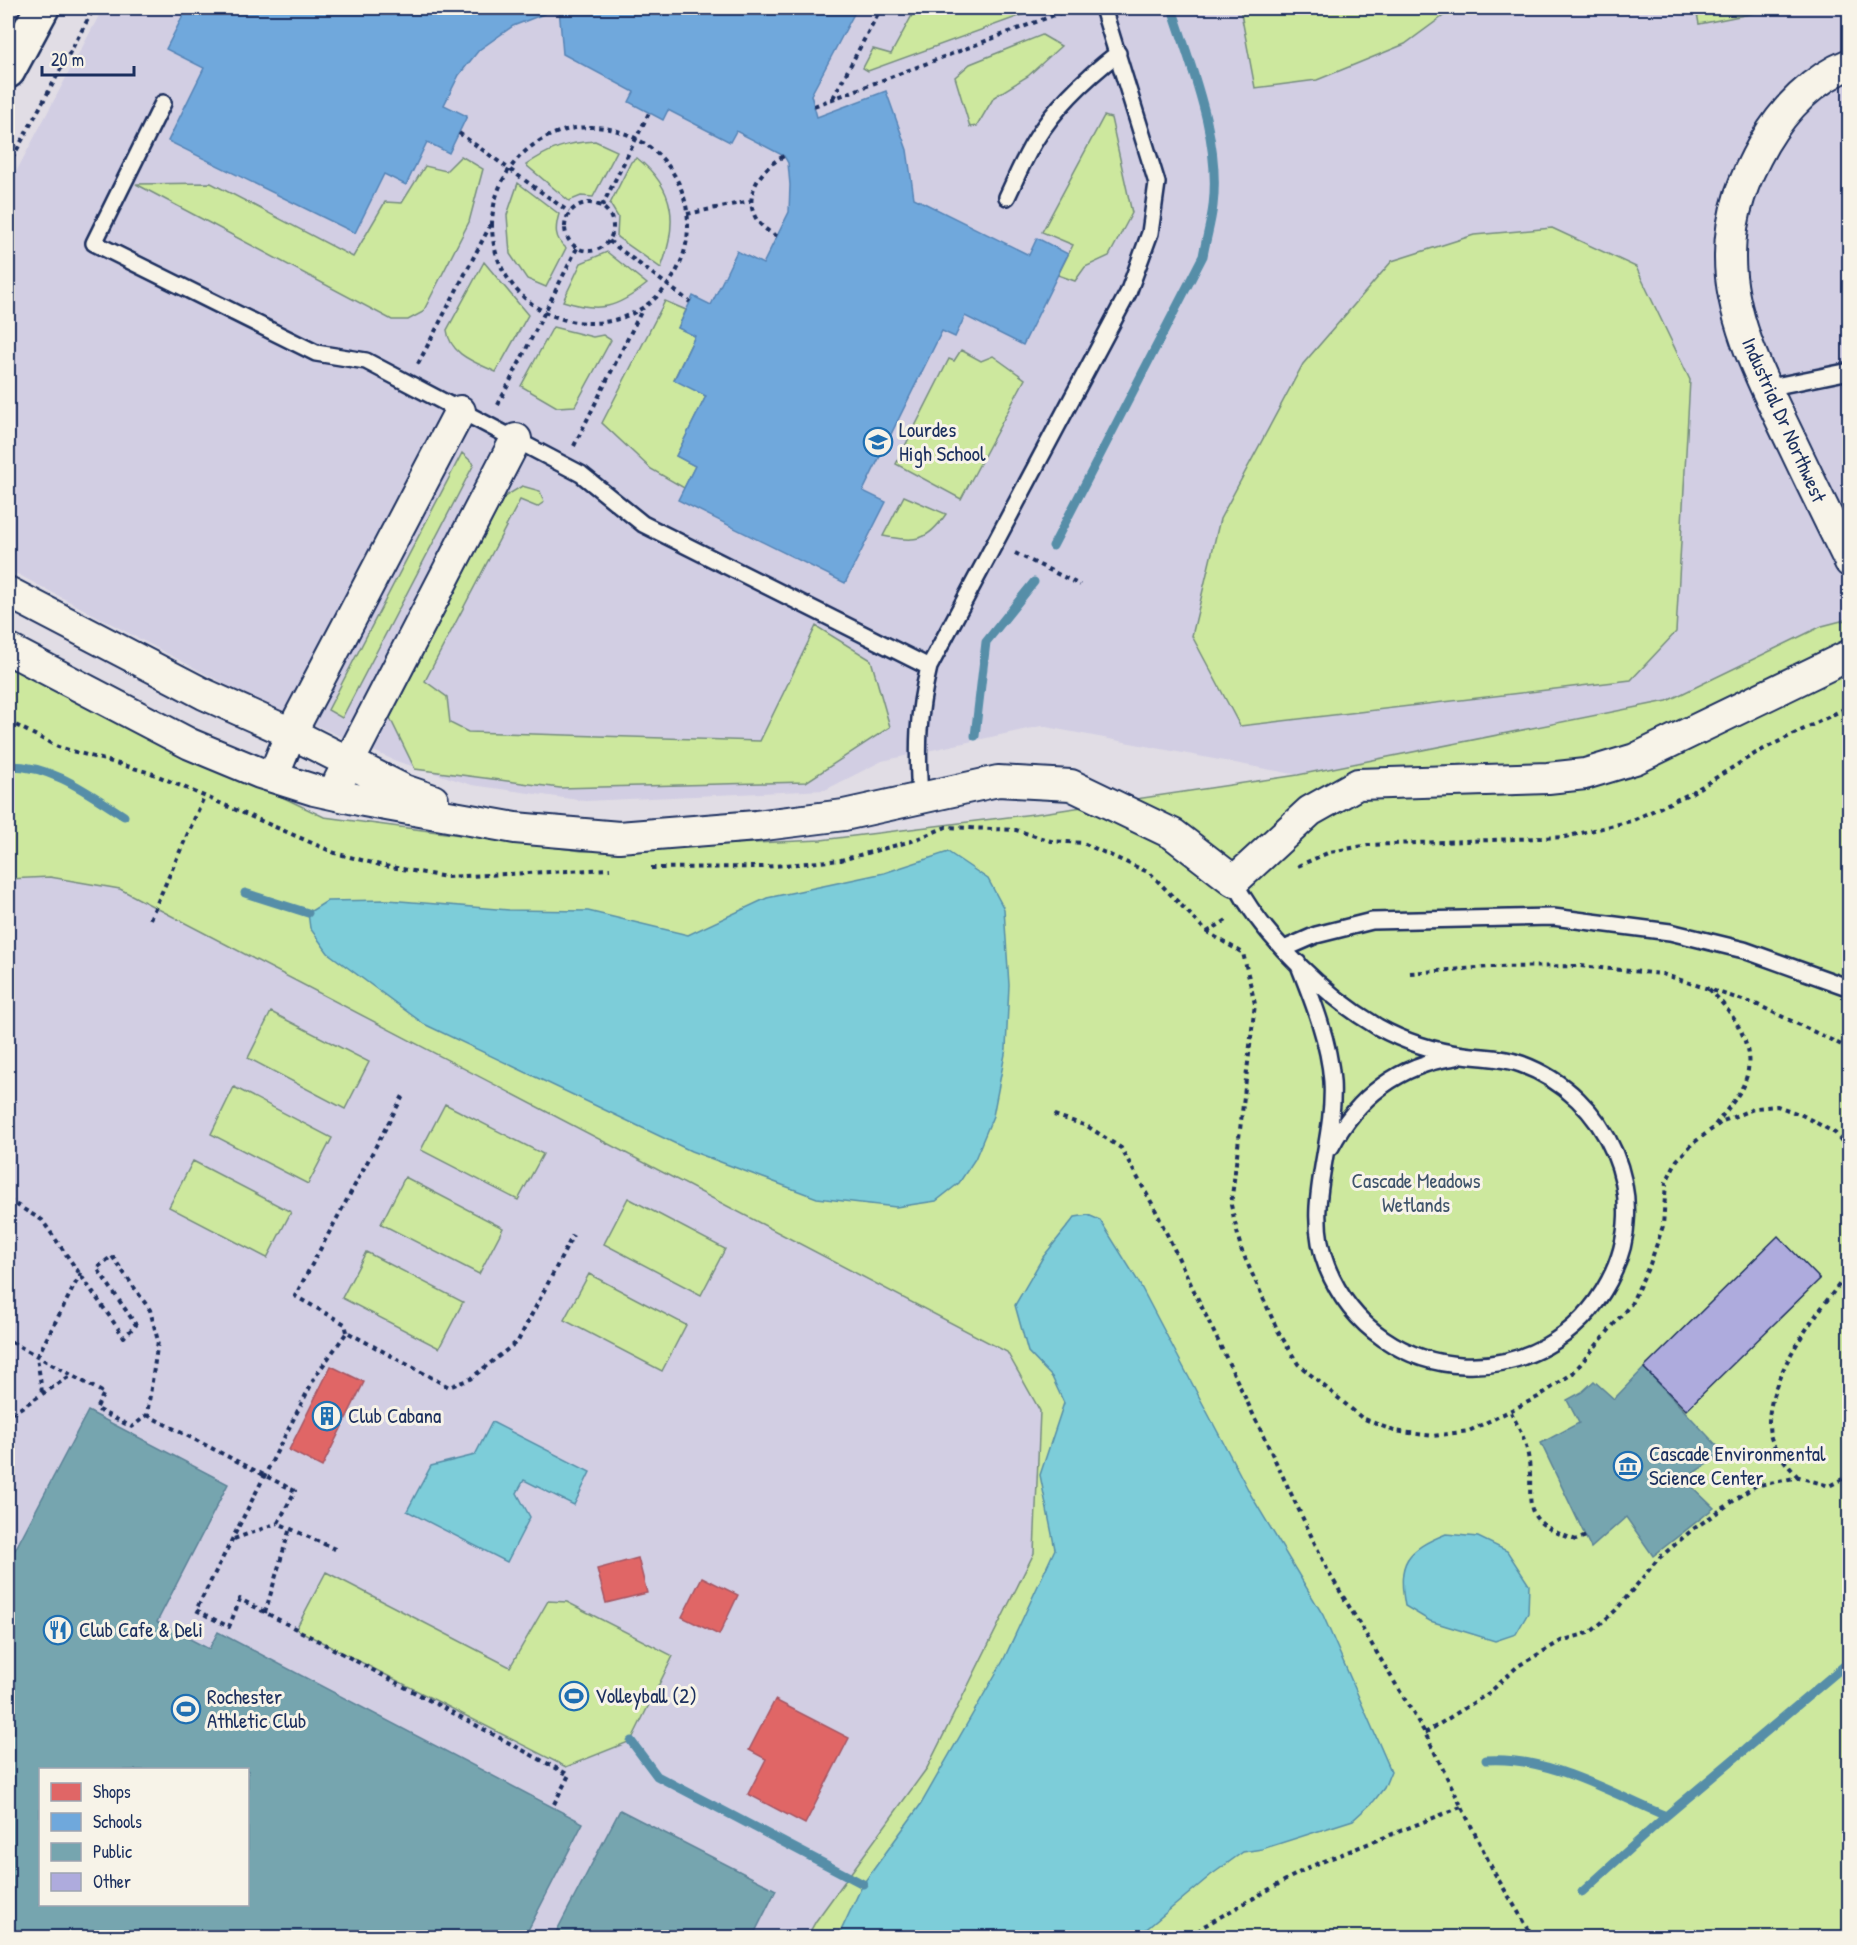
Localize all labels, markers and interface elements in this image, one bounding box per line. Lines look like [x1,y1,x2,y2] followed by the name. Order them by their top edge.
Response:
[42,39,134,77] scale bar
[51,47,84,72] text: 20 m
[1735,333,1834,508] street label: Industrial Dr Northwest
[899,415,986,468] place label: Lourdes High School
[862,426,894,458] school or university icon: Lourdes High School
[1351,1166,1481,1219] park label: Cascade Meadows Wetlands
[311,1400,343,1432] building icon: Club Cabana
[348,1401,441,1430] place label: Club Cabana
[1649,1439,1826,1492] place label: Cascade Environmental Science Center
[1612,1450,1644,1482] museum icon: Cascade Environmental Science Center
[42,1614,74,1646] restaurant icon: Club Cafe & Deli
[79,1615,203,1644] place label: Club Cafe & Deli
[558,1680,590,1712] sports icon: Volleyball (2)
[595,1681,697,1710] place label: Volleyball (2)
[207,1682,306,1735] place label: Rochester Athletic Club
[170,1693,202,1725] sports icon: Rochester Athletic Club
[39,1768,249,1906] legend
[93,1779,131,1804] text: Shops
[93,1809,142,1834] text: Schools
[93,1839,132,1864] text: Public
[93,1869,131,1894] text: Other

